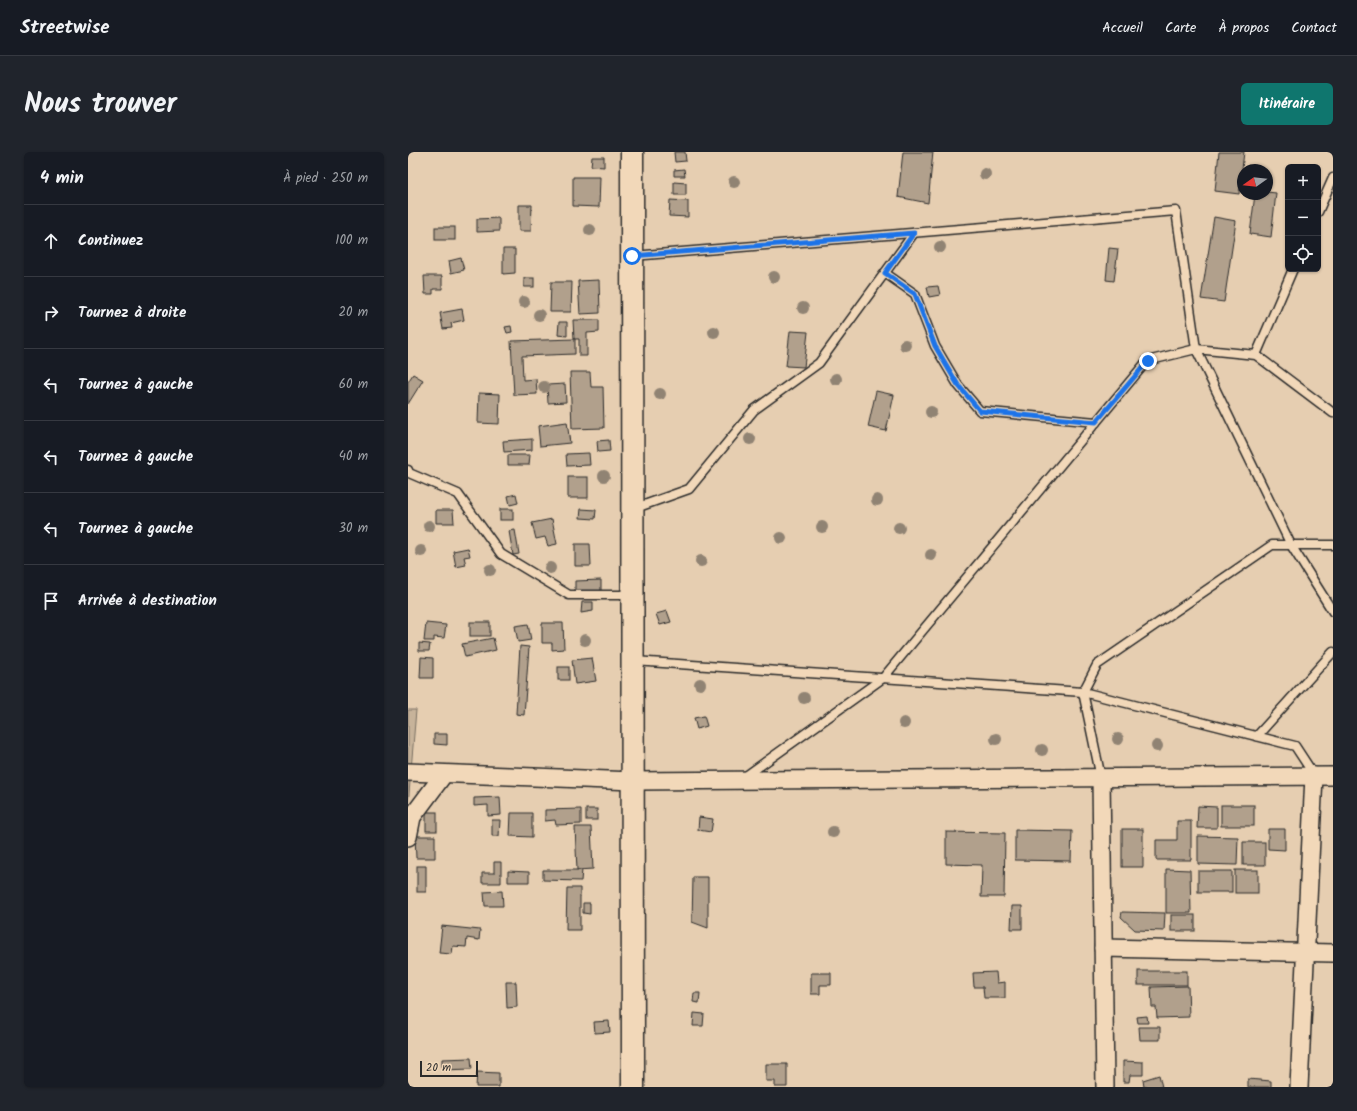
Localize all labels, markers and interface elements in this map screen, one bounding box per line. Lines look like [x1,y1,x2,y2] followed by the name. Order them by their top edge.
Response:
[20,13,110,43] text: Streetwise
[1102,17,1143,39] text: Accueil
[1165,17,1196,39] text: Carte
[1218,17,1269,39] text: À propos
[1291,17,1337,39] text: Contact
[24,82,177,127] text: Nous trouver
[1241,83,1333,125] button: Itinéraire
[1237,164,1273,200] north arrow
[1285,164,1321,272] map controls
[1285,164,1321,200] button: +
[40,165,84,192] text: 4 min
[283,168,368,189] text: À pied · 250 m
[1285,200,1321,236] button: −
[78,229,143,253] text: Continuez
[40,230,62,252] icon: ahead
[335,230,368,251] text: 100 m
[1285,236,1321,272] button: locate
[623,247,641,265] route start
[78,301,186,325] text: Tournez à droite
[40,302,62,324] icon: right
[338,302,368,323] text: 20 m
[1139,352,1157,370] route end
[78,373,193,397] text: Tournez à gauche
[40,374,62,396] icon: left
[339,374,368,395] text: 60 m
[78,445,193,469] text: Tournez à gauche
[40,446,62,468] icon: left
[339,446,368,467] text: 40 m
[78,517,193,541] text: Tournez à gauche
[40,518,62,540] icon: left
[339,518,368,539] text: 30 m
[78,589,217,613] text: Arrivée à destination
[40,590,62,612] icon: arrive
[420,1059,478,1078] scale bar
[426,1059,451,1077] text: 20 m

